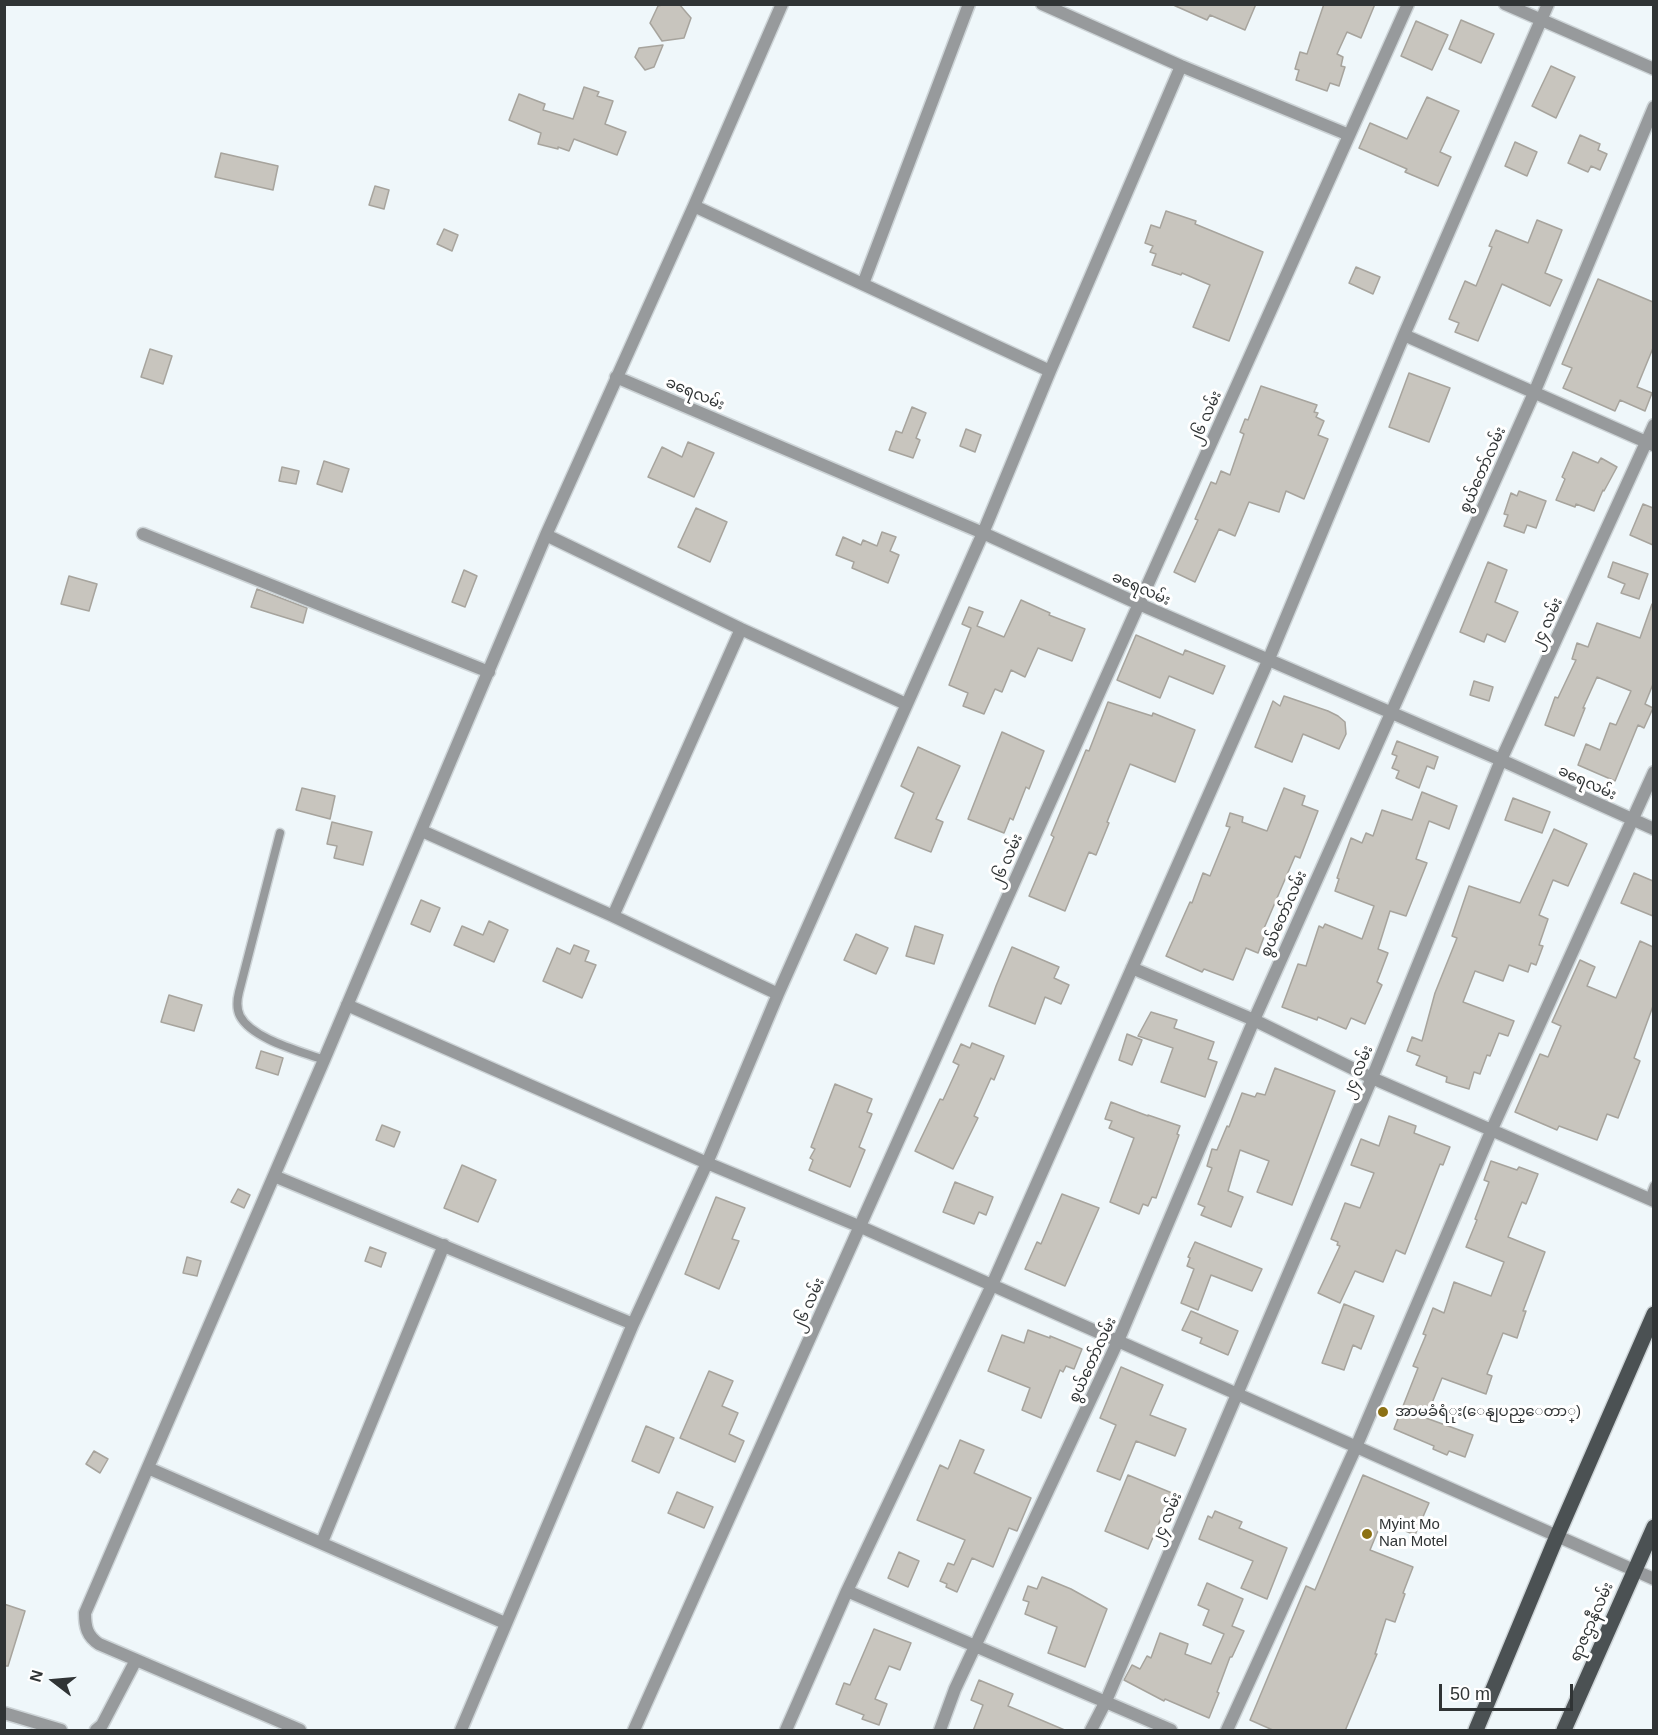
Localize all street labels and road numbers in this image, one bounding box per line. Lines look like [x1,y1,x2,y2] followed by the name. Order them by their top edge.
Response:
[663,374,727,414] street label: ခရေလမ်း
[1186,388,1226,448] street label: ၂၆ လမ်း
[1456,424,1510,516] street label: စွယ်တော်လမ်း
[1109,568,1173,610] street label: ခရေလမ်း
[1527,595,1567,653] street label: ၂၄ လမ်း
[1555,762,1619,804] street label: ခရေလမ်း
[987,831,1027,891] street label: ၂၆ လမ်း
[1257,868,1311,960] street label: စွယ်တော်လမ်း
[1339,1043,1377,1101] street label: ၂၄ လမ်း
[789,1275,829,1335] street label: ၂၆ လမ်း
[1065,1314,1121,1406] street label: စွယ်တော်လမ်း
[1148,1490,1186,1548] street label: ၂၄ လမ်း
[1567,1580,1617,1664] street label: ရာဇဌာနီလမ်း

